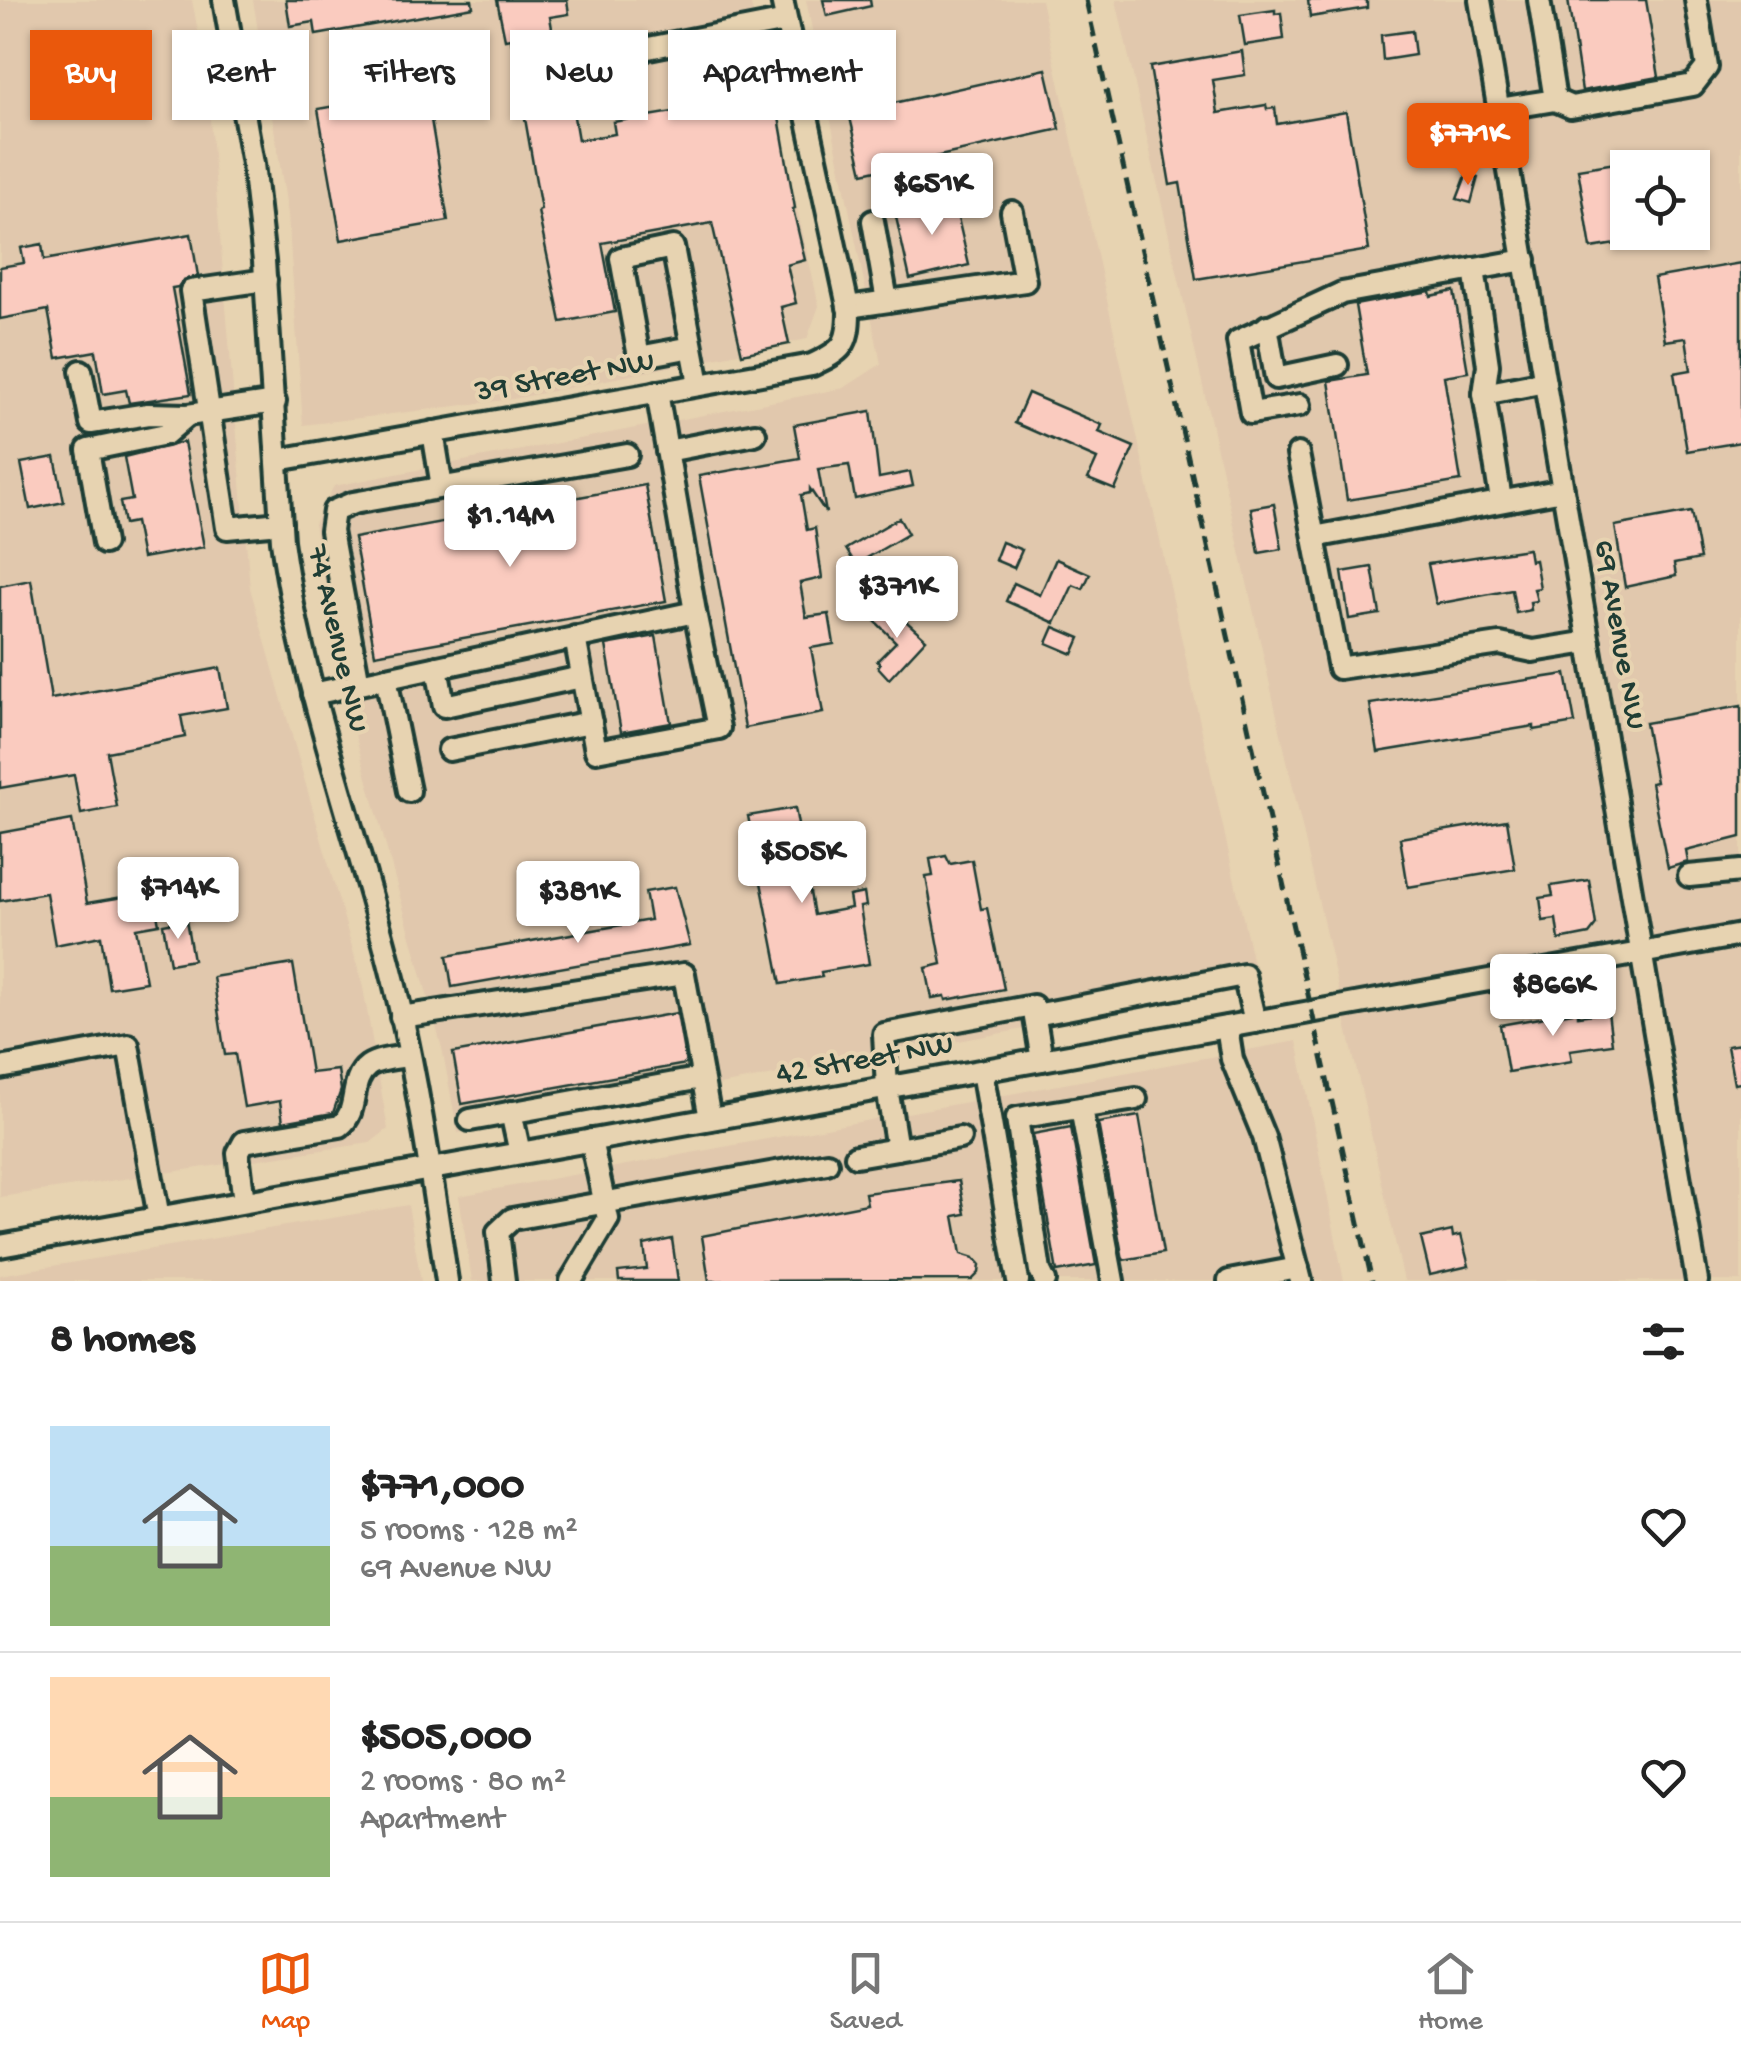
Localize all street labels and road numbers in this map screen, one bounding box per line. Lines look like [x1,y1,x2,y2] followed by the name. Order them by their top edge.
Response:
[471,344,658,413] street label: 39 Street NW
[1583,537,1653,733] street label: 69 Avenue NW
[296,541,376,736] street label: 74 Avenue NW
[773,1027,957,1095] street label: 42 Street NW

